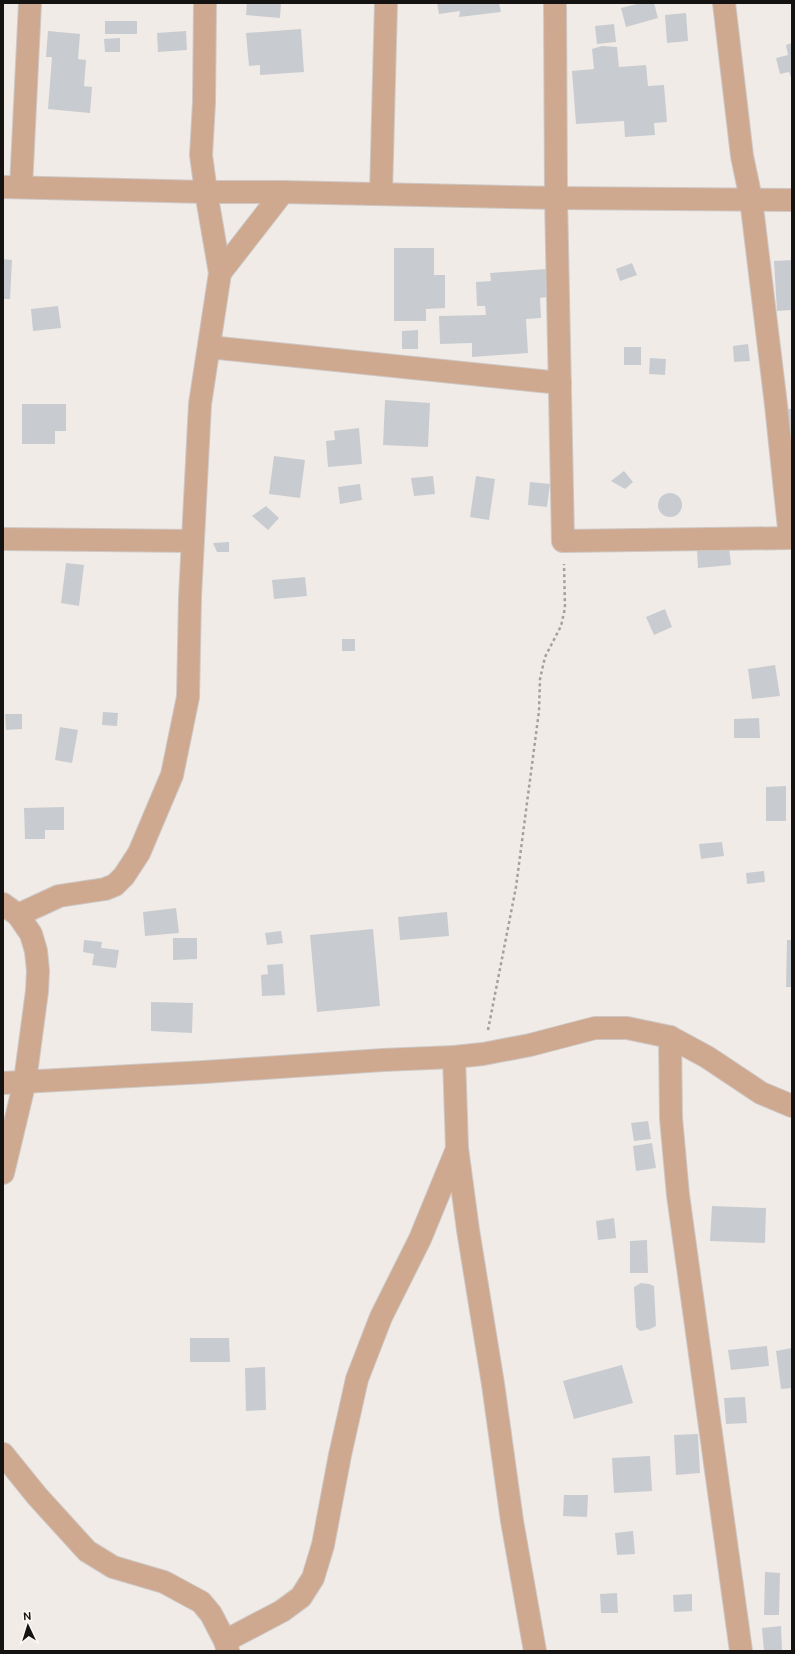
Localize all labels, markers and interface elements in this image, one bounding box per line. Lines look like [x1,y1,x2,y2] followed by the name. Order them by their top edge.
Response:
[8,1606,48,1646] north arrow
[23,1609,32,1623] text: N

